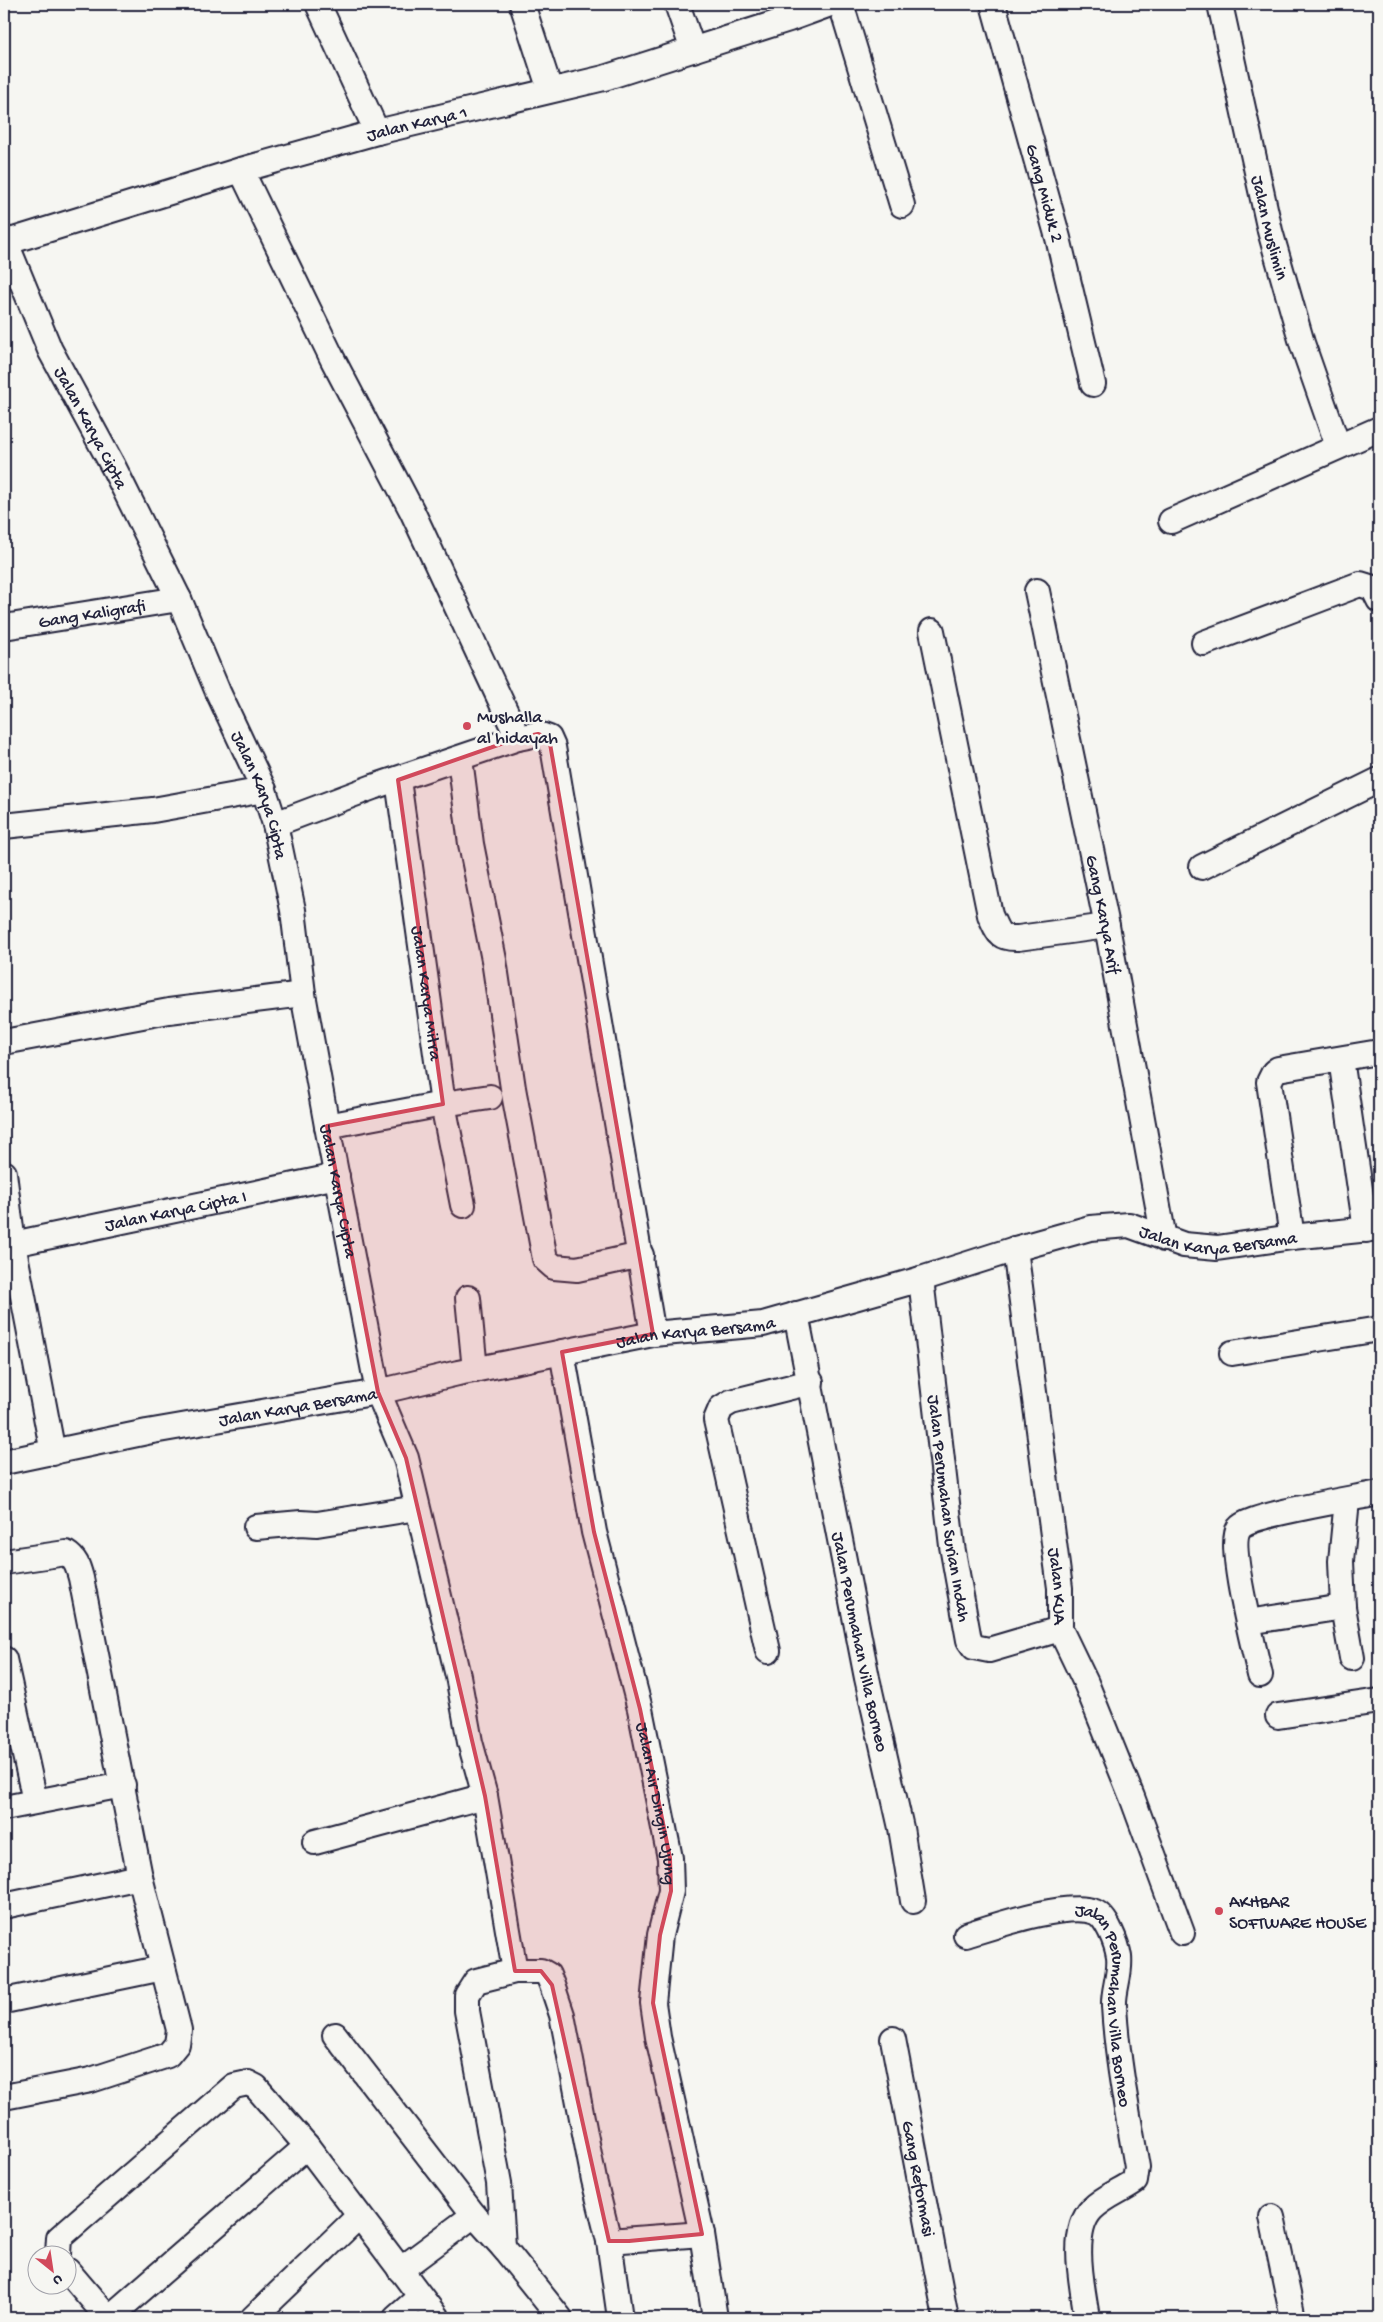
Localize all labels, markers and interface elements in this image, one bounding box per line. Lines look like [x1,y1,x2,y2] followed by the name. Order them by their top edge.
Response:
[365,103,470,147] street label: Jalan Karya 1
[1019,142,1067,245] street label: Gang Miduk 2
[1245,174,1292,283] street label: Jalan Muslimin
[48,364,131,494] street label: Jalan Karya Cipta
[37,596,147,634] street label: Gang Kaligrafi
[477,708,558,750] place label: Mushalla al hidayah
[461,720,473,732] marker: Mushalla al hidayah
[225,728,290,862] street label: Jalan Karya Cipta
[1079,854,1124,977] street label: Gang Karya Arif
[405,925,445,1063] street label: Jalan Karya Mitra
[314,1123,360,1261] street label: Jalan Karya Cipta
[103,1187,249,1237] street label: Jalan Karya Cipta I
[1136,1222,1299,1261] street label: Jalan Karya Bersama
[614,1313,779,1354] street label: Jalan Karya Bersama
[217,1384,380,1432] street label: Jalan Karya Bersama
[922,1394,974,1624] street label: Jalan Perumahan Surian Indah
[826,1530,891,1754] street label: Jalan Perumahan Villa Borneo
[1042,1547,1068,1626] street label: Jalan KUA
[630,1721,679,1885] street label: Jalan Air Dingin Ujung
[1229,1893,1367,1935] place label: AKHBAR SOFTWARE HOUSE
[1074,1901,1134,2109] street label: Jalan Perumahan Villa Borneo
[1213,1905,1225,1917] marker: AKHBAR SOFTWARE HOUSE
[896,2119,938,2239] street label: Gang Reformasi
[28,2244,78,2294] north arrow
[49,2270,65,2288] text: U

